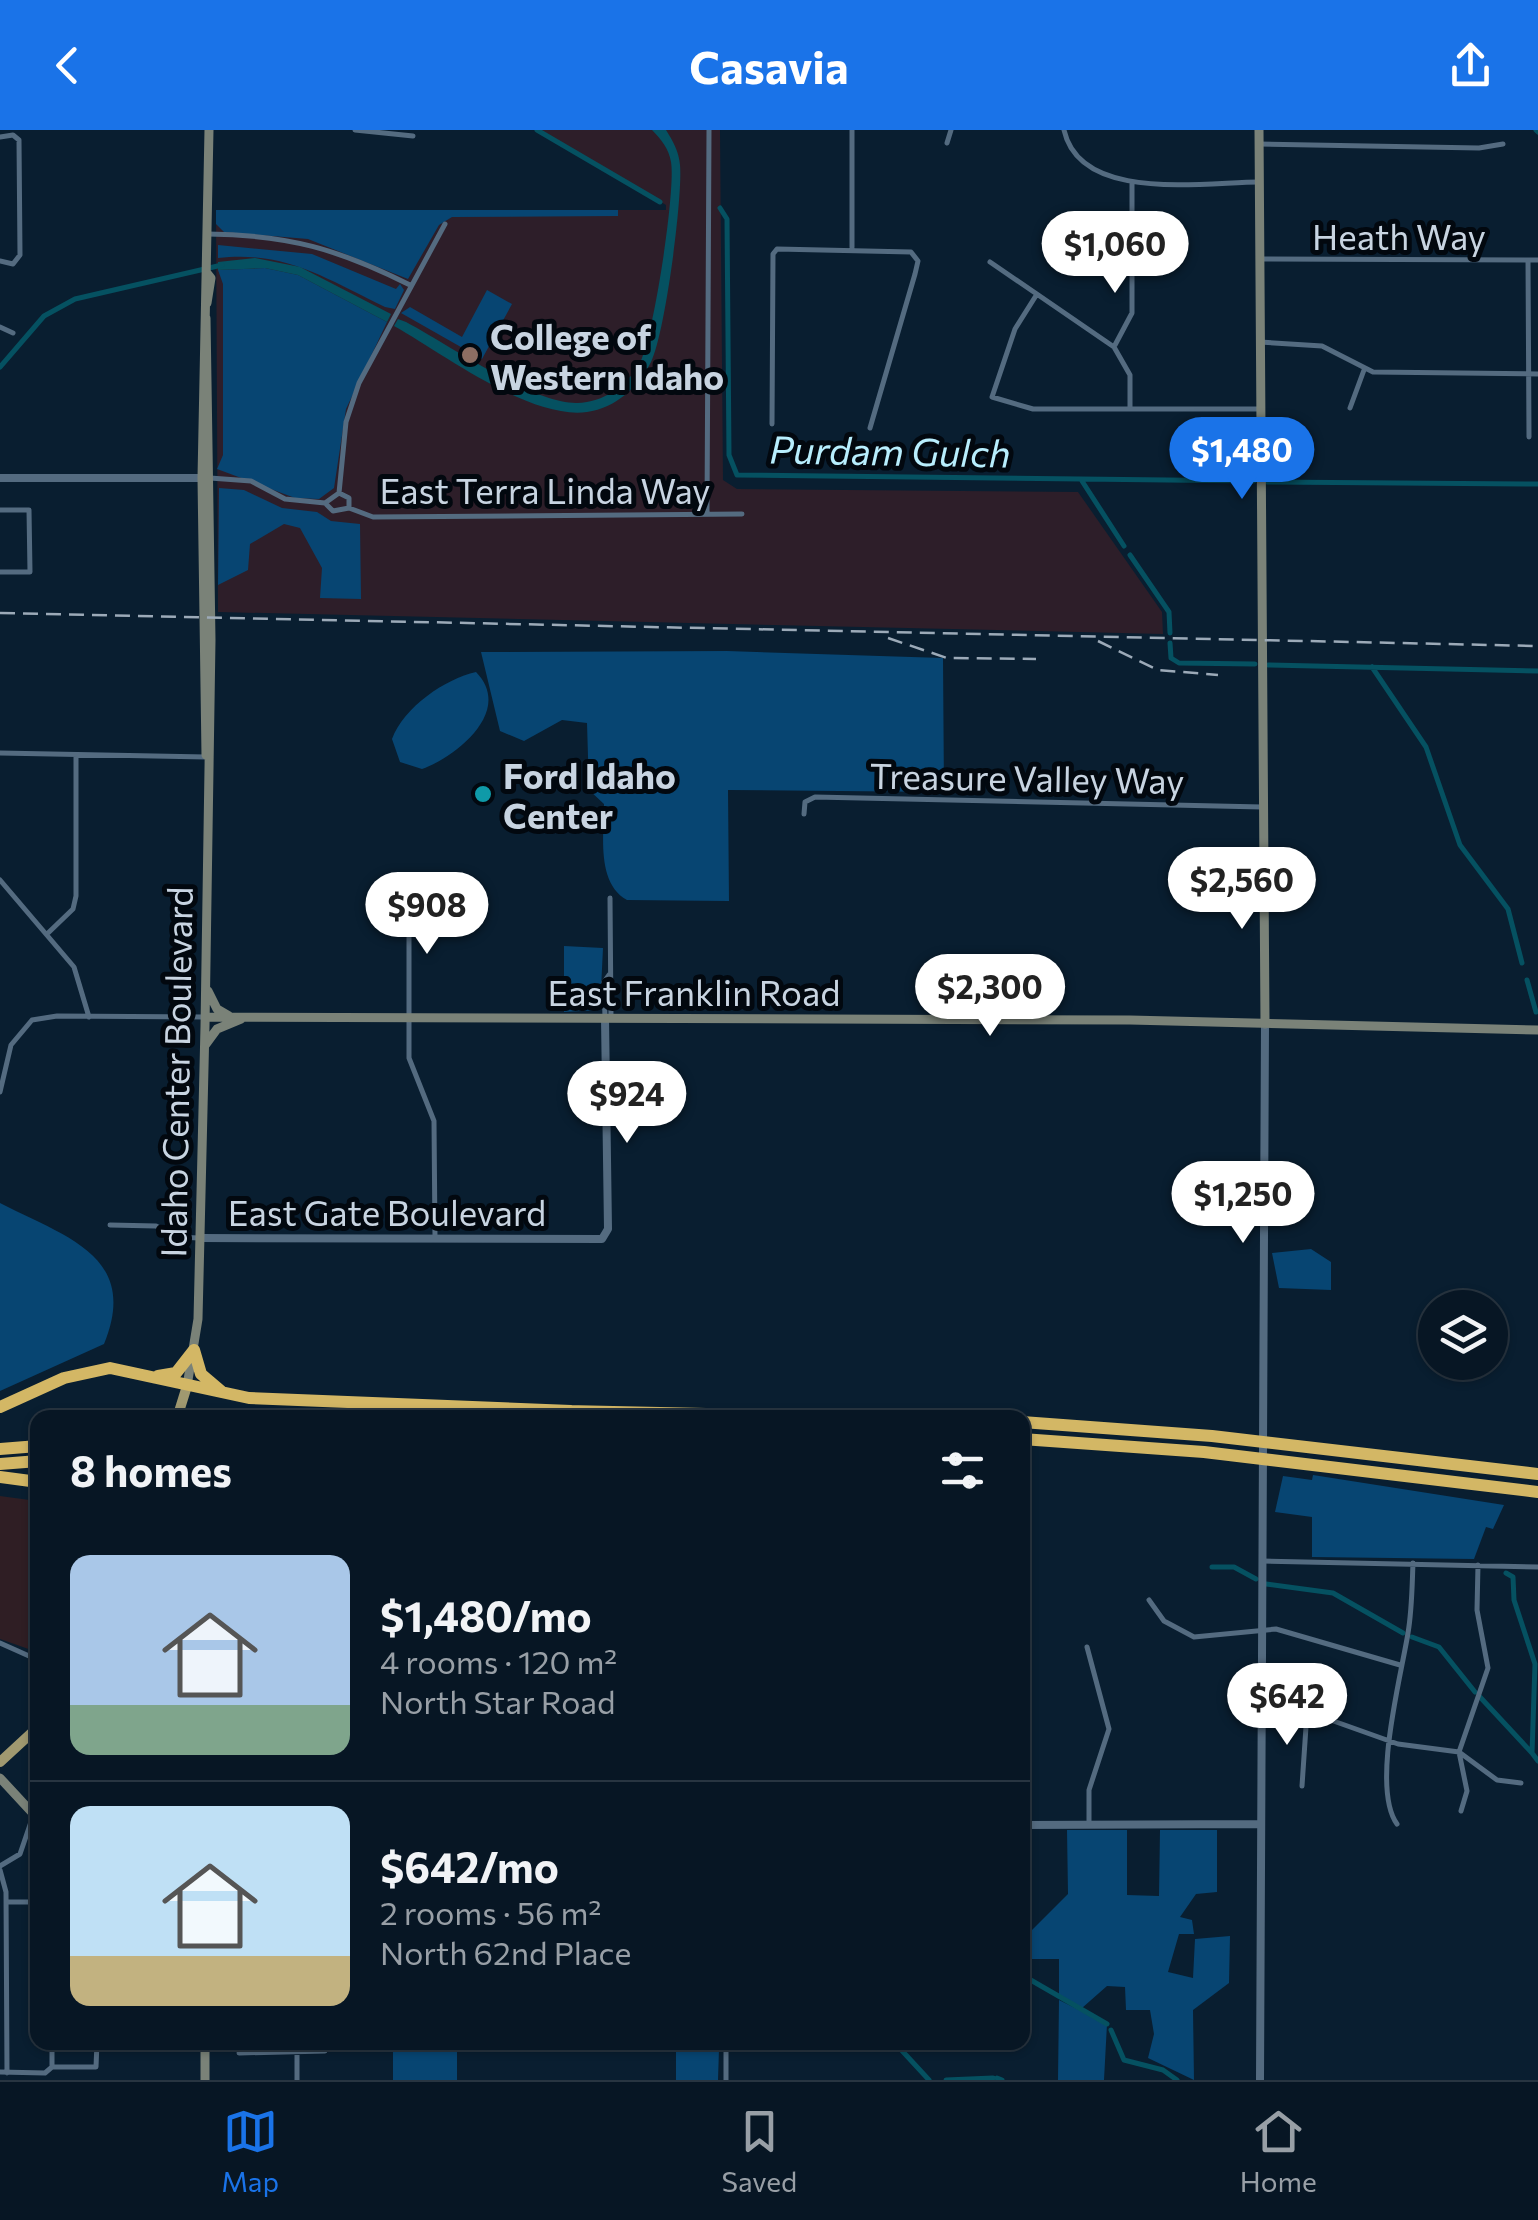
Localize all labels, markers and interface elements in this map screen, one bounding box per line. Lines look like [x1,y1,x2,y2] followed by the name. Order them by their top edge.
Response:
[40,38,95,93] icon: back
[689,38,849,93] text: Casavia
[1443,38,1498,93] icon: share
[1034,211,1196,296] pin: $1,060
[1312,214,1486,257] street label: Heath Way
[1064,223,1166,263] text: $1,060
[490,314,724,397] place label: College of Western Idaho
[459,344,481,366] marker: College of Western Idaho
[1161,417,1323,502] pin: $1,480
[769,424,1011,476] water label: Purdam Gulch
[1191,429,1293,469] text: $1,480
[380,468,710,511] street label: East Terra Linda Way
[503,753,676,836] place label: Ford Idaho Center
[869,753,1185,801] street label: Treasure Valley Way
[472,783,494,805] marker: Ford Idaho Center
[1161,847,1323,932] pin: $2,560
[1190,859,1294,899] text: $2,560
[368,872,486,957] pin: $908
[387,884,467,924] text: $908
[150,886,200,1258] street label: Idaho Center Boulevard
[909,954,1071,1039] pin: $2,300
[937,966,1043,1006] text: $2,300
[548,970,840,1013] street label: East Franklin Road
[568,1061,686,1146] pin: $924
[589,1073,665,1113] text: $924
[1162,1161,1324,1246] pin: $1,250
[1194,1173,1293,1213] text: $1,250
[228,1190,546,1233] street label: East Gate Boulevard
[1418,1290,1508,1380] map controls
[1418,1290,1508,1380] button: layers
[935,1443,990,1498] icon: filters
[70,1444,232,1496] text: 8 homes
[380,1589,592,1641] text: $1,480/mo
[150,1595,270,1715] icon: home
[380,1641,617,1681] text: 4 rooms · 120 m²
[1228,1663,1346,1748] pin: $642
[1249,1675,1325,1715] text: $642
[380,1681,616,1721] text: North Star Road
[380,1840,559,1892] text: $642/mo
[150,1846,270,1966] icon: home
[380,1892,601,1932] text: 2 rooms · 56 m²
[380,1932,631,1972] text: North 62nd Place
[221,2104,279,2198] tab: Map
[722,2104,797,2198] tab: Saved
[1240,2104,1317,2198] tab: Home

